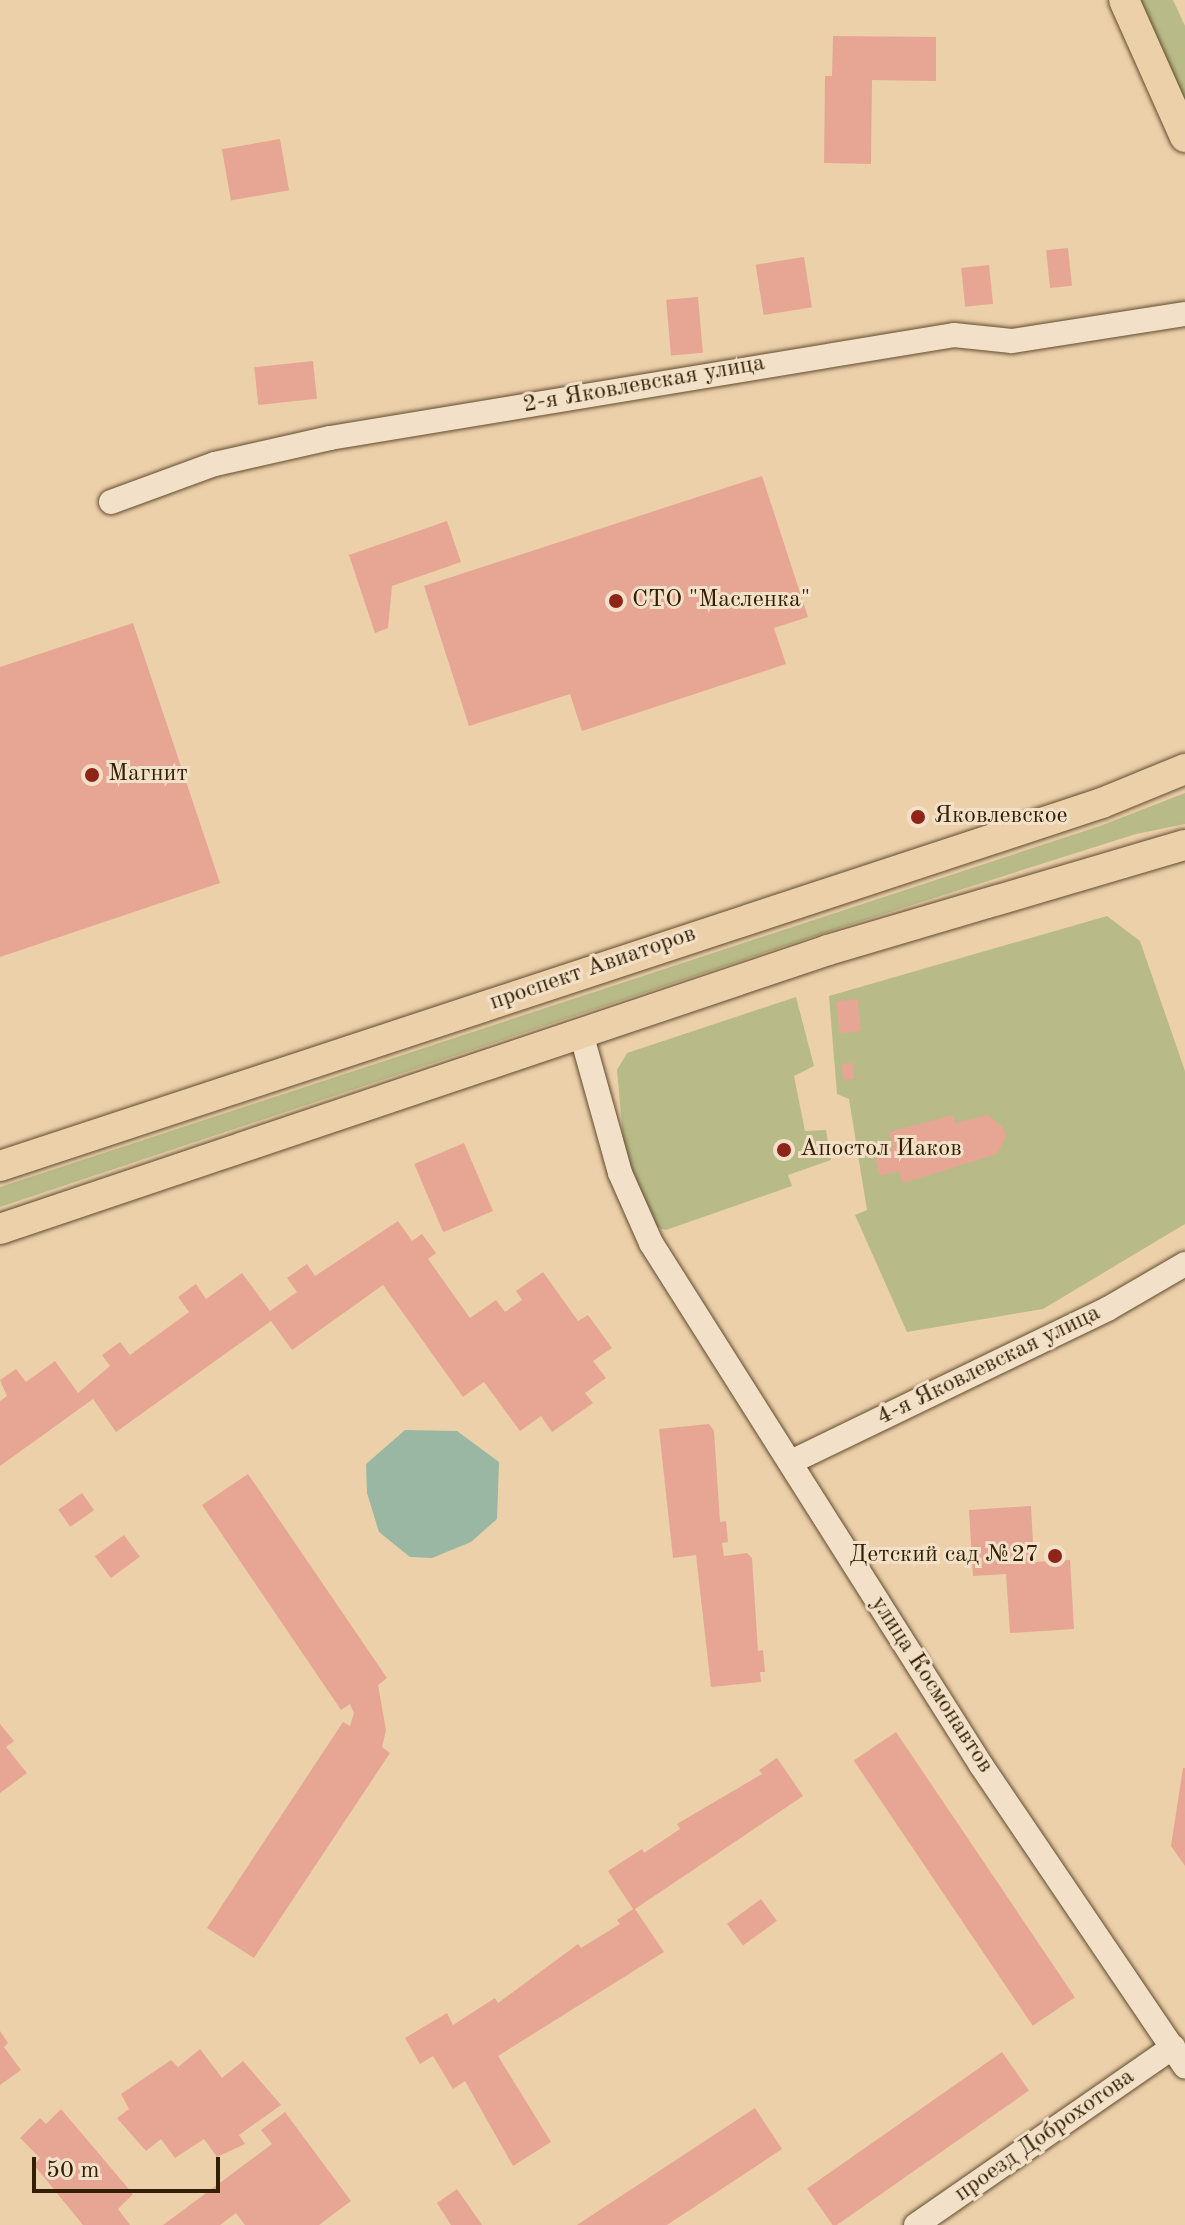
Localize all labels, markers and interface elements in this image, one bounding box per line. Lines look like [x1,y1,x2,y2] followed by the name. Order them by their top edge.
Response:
[521,350,767,420] street label: 2-я Яковлевская улица
[632,587,810,615] place label: СТО "Масленка"
[607,592,625,610] marker: СТО "Масленка"
[108,761,188,789] place label: Магнит
[83,766,101,784] marker: Магнит
[934,803,1068,831] place label: Яковлевское
[909,808,927,826] marker: Яковлевское
[486,920,700,1018] street label: проспект Авиаторов
[800,1136,962,1164] place label: Апостол Иаков
[775,1141,793,1159] marker: Апостол Иаков
[873,1299,1105,1433] street label: 4-я Яковлевская улица
[850,1542,1039,1570] place label: Детский сад №27
[1046,1547,1064,1565] marker: Детский сад №27
[863,1591,999,1779] street label: улица Космонавтов
[949,2063,1141,2209] street label: проезд Доброхотова
[36,2141,224,2191] scale bar
[46,2159,100,2183] text: 50 m

